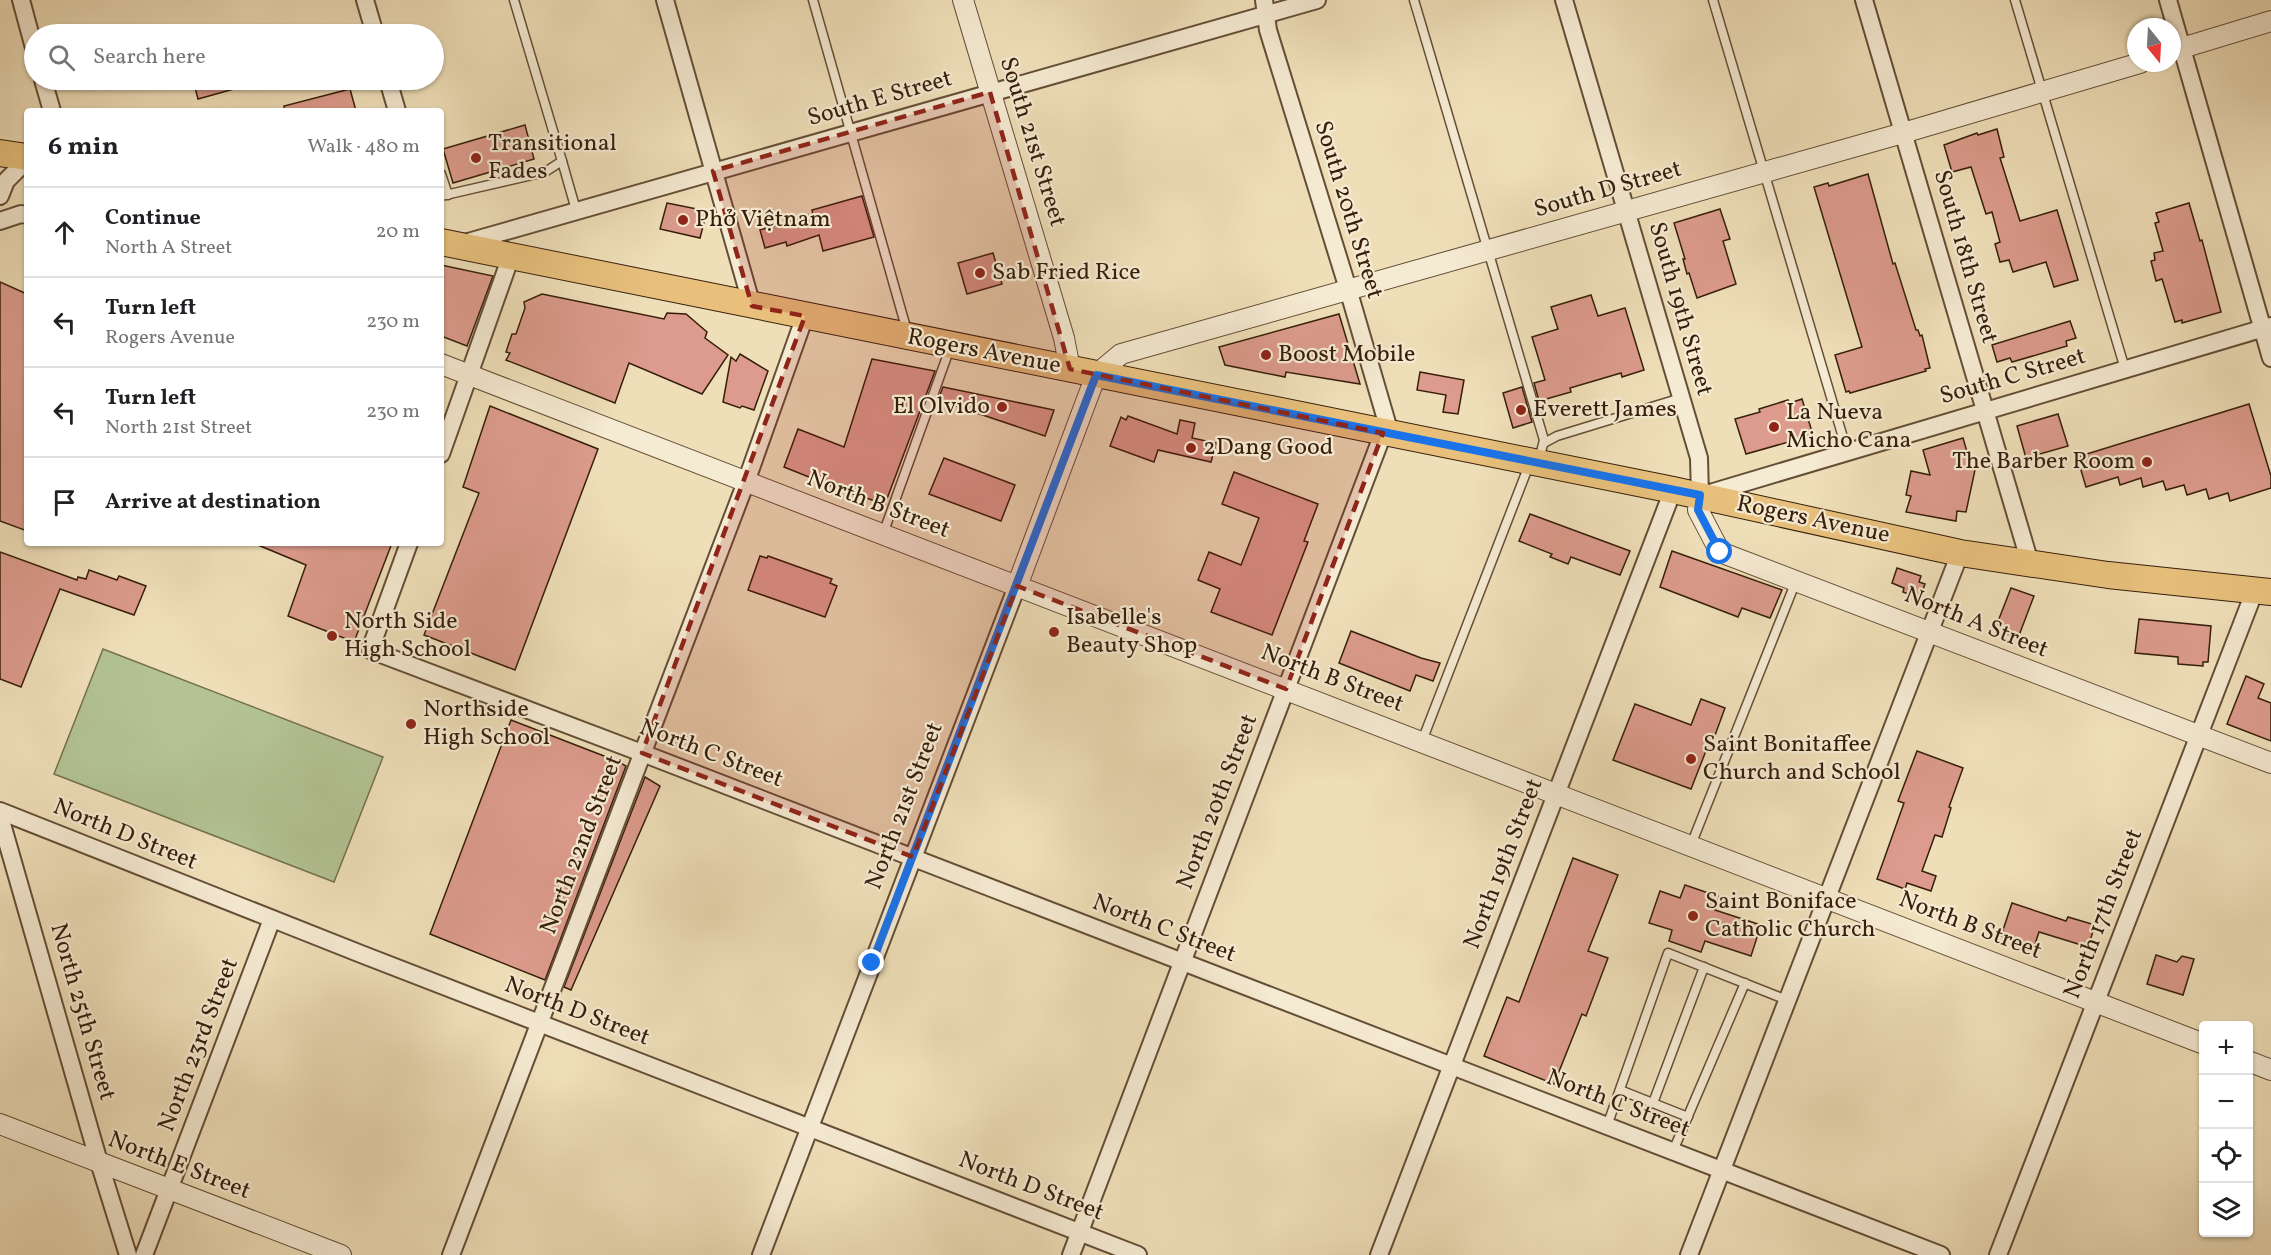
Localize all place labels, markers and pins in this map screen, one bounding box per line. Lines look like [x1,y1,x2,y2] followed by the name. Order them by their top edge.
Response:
[488,127,617,189] place label: Transitional Fades
[469,151,483,165] marker: Transitional Fades
[695,203,831,237] place label: Phở Việtnam
[676,213,690,227] marker: Phở Việtnam
[992,256,1141,290] place label: Sab Fried Rice
[973,266,987,280] marker: Sab Fried Rice
[1278,338,1415,372] place label: Boost Mobile
[1259,348,1273,362] marker: Boost Mobile
[893,390,990,424] place label: El Olvido
[1533,393,1677,427] place label: Everett James
[1786,396,1911,458] place label: La Nueva Micho Cana
[995,400,1009,414] marker: El Olvido
[1514,403,1528,417] marker: Everett James
[1767,420,1781,434] marker: La Nueva Micho Cana
[1203,431,1333,465] place label: 2Dang Good
[1184,441,1198,455] marker: 2Dang Good
[1952,445,2135,479] place label: The Barber Room
[2140,455,2154,469] marker: The Barber Room
[1066,601,1197,663] place label: Isabelle's Beauty Shop
[344,605,471,667] place label: North Side High School
[1047,625,1061,639] marker: Isabelle's Beauty Shop
[325,629,339,643] marker: North Side High School
[423,693,550,755] place label: Northside High School
[404,717,418,731] marker: Northside High School
[1703,728,1901,790] place label: Saint Bonitaffee Church and School
[1684,752,1698,766] marker: Saint Bonitaffee Church and School
[1705,885,1875,947] place label: Saint Boniface Catholic Church
[1686,909,1700,923] marker: Saint Boniface Catholic Church

